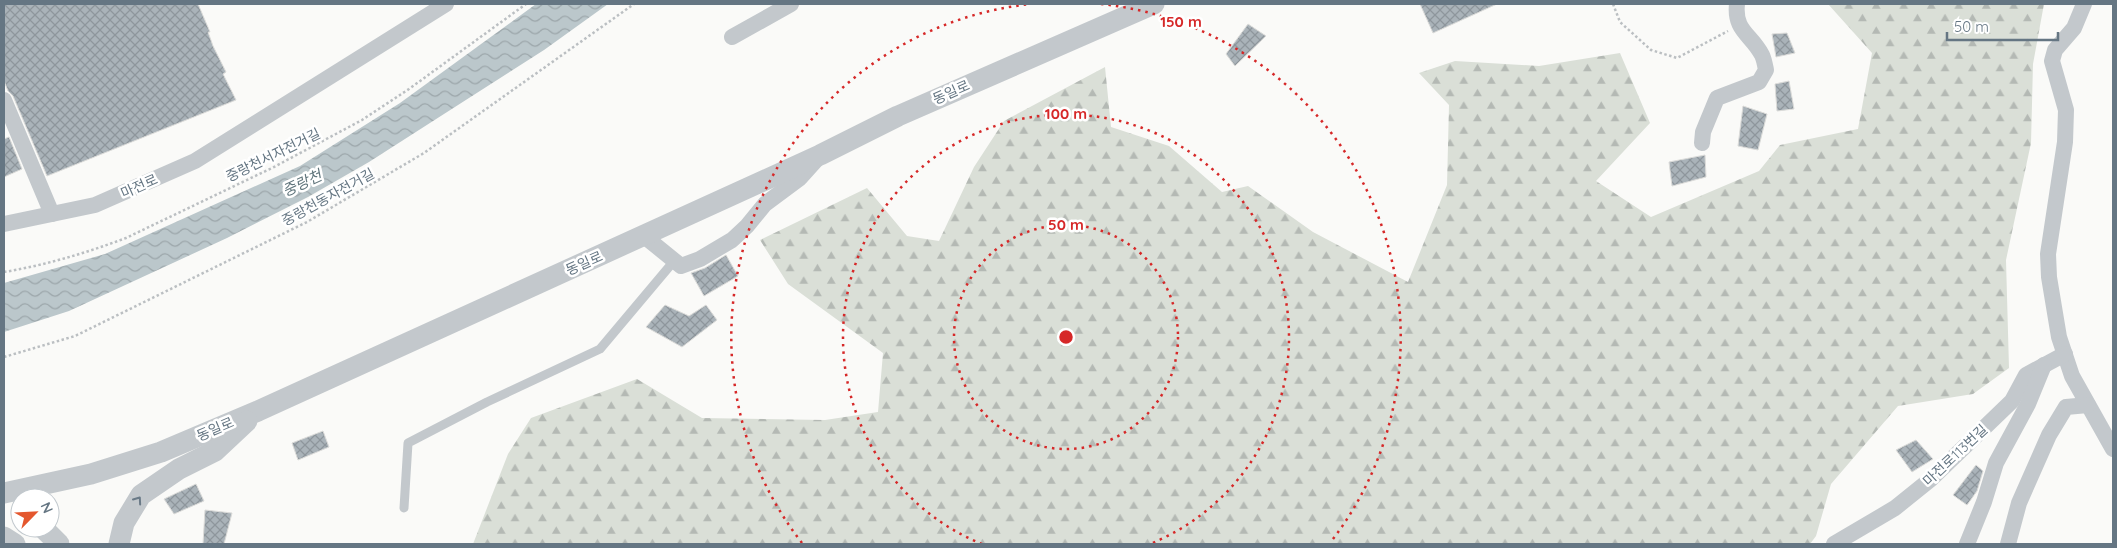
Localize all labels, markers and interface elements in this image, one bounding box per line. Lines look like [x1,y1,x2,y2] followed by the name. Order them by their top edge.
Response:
[1947,10,2058,42] scale bar
[1160,12,1202,31] text: 150 m
[1954,17,1989,36] text: 50 m
[930,76,972,108] street label: 동일로
[1045,104,1087,123] text: 100 m
[223,125,323,185] street label: 중랑천서자전거길
[279,164,377,230] street label: 중랑천동자전거길
[279,166,325,200] water label: 중랑천
[118,170,160,202] street label: 마전로
[1048,215,1084,234] text: 50 m
[563,247,605,279] street label: 동일로
[1057,328,1075,346] centre of rings
[194,413,236,445] street label: 동일로
[1919,420,1991,490] street label: 마전로113번길
[10,488,60,538] north arrow
[132,496,141,506] one-way arrow
[37,499,57,516] text: N

